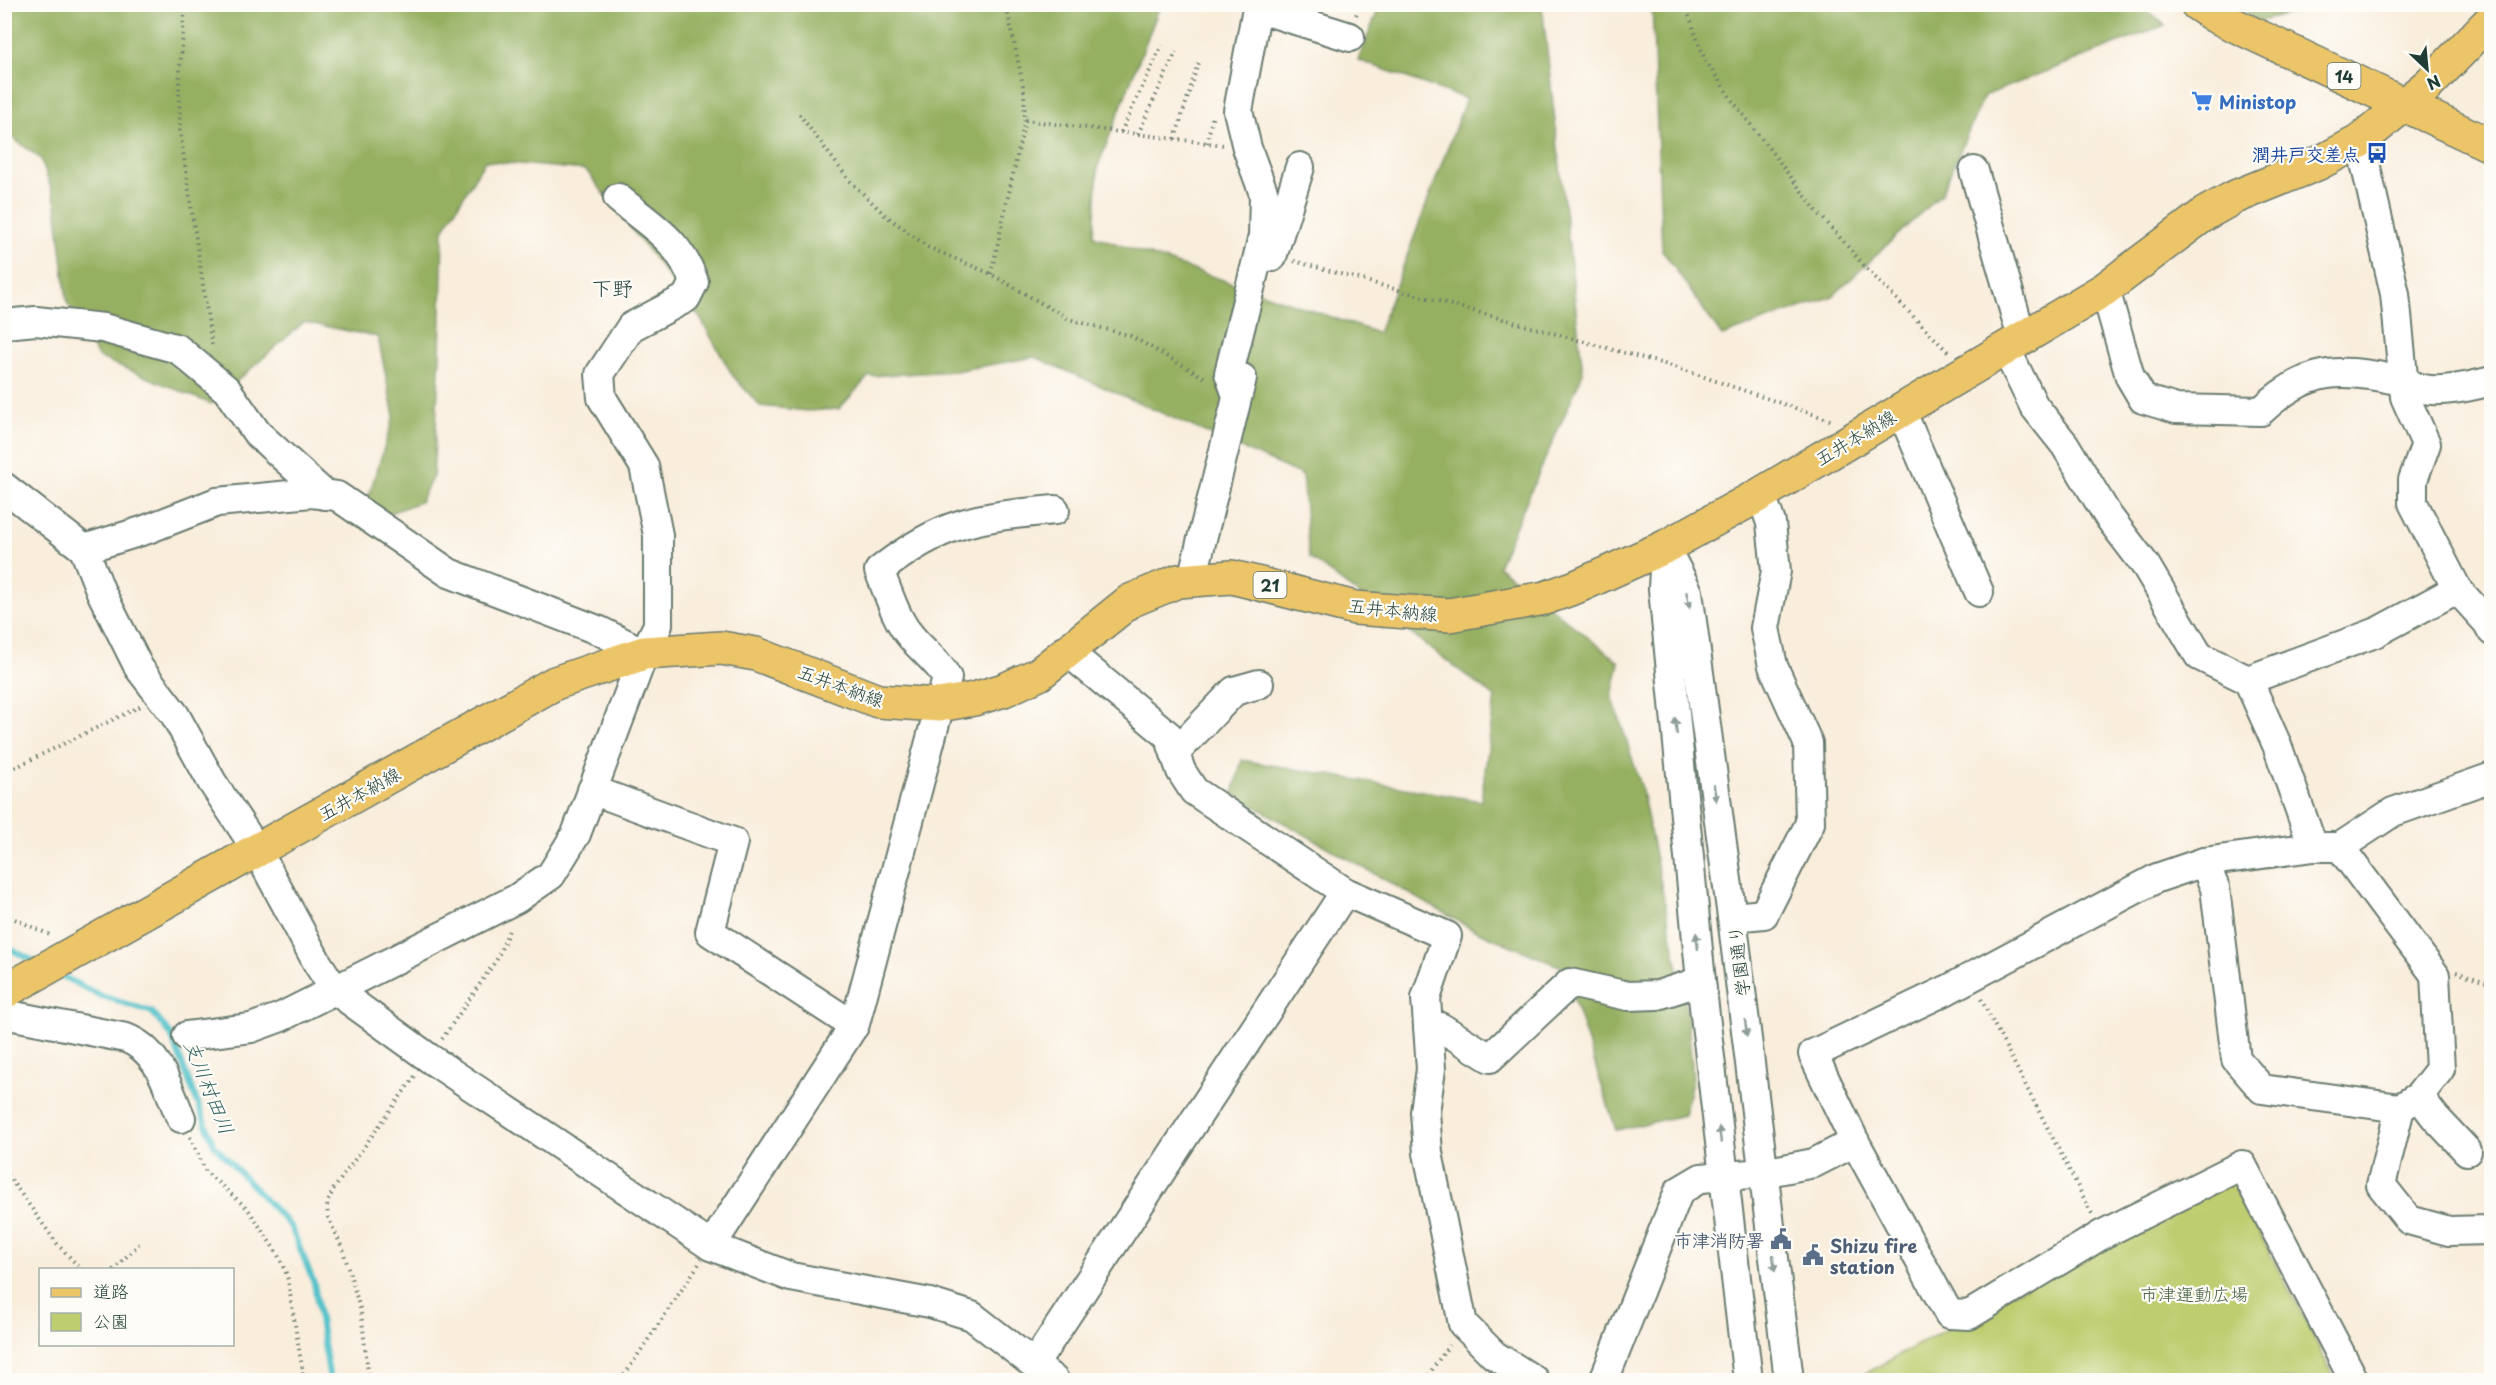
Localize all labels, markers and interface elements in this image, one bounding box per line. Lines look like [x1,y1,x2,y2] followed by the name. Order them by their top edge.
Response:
[2397,39,2457,99] north arrow
[2328,63,2360,89] road number: 14
[2423,70,2445,97] text: N
[2219,88,2296,115] place label: Ministop
[2190,89,2214,113] supermarket icon: Ministop
[2252,140,2360,167] place label: 潤井戸交差点
[2365,141,2389,165] bus stop icon: 潤井戸交差点
[591,271,633,303] district label: 下野
[1809,402,1901,472] street label: 五井本納線
[1254,572,1286,598] road number: 21
[1684,590,1693,609] one-way arrow
[1347,591,1439,627] street label: 五井本納線
[794,657,888,713] street label: 五井本納線
[1671,716,1681,735] one-way arrow
[313,759,405,827] street label: 五井本納線
[1711,783,1720,802] one-way arrow
[1720,924,1756,998] street label: 学園通り
[1693,931,1702,950] one-way arrow
[1741,1018,1751,1037] one-way arrow
[177,1035,243,1139] water label: 支川村田川
[1715,1125,1725,1144] one-way arrow
[1674,1226,1764,1253] place label: 市津消防署
[1769,1227,1793,1251] public building icon: 市津消防署
[1830,1232,1917,1280] place label: Shizu fire station
[1801,1243,1825,1267] public building icon: Shizu fire station
[1770,1254,1779,1273] one-way arrow
[39,1268,234,1346] legend
[93,1277,129,1304] text: 道路
[2140,1280,2248,1307] park label: 市津運動広場
[93,1307,129,1334] text: 公園

